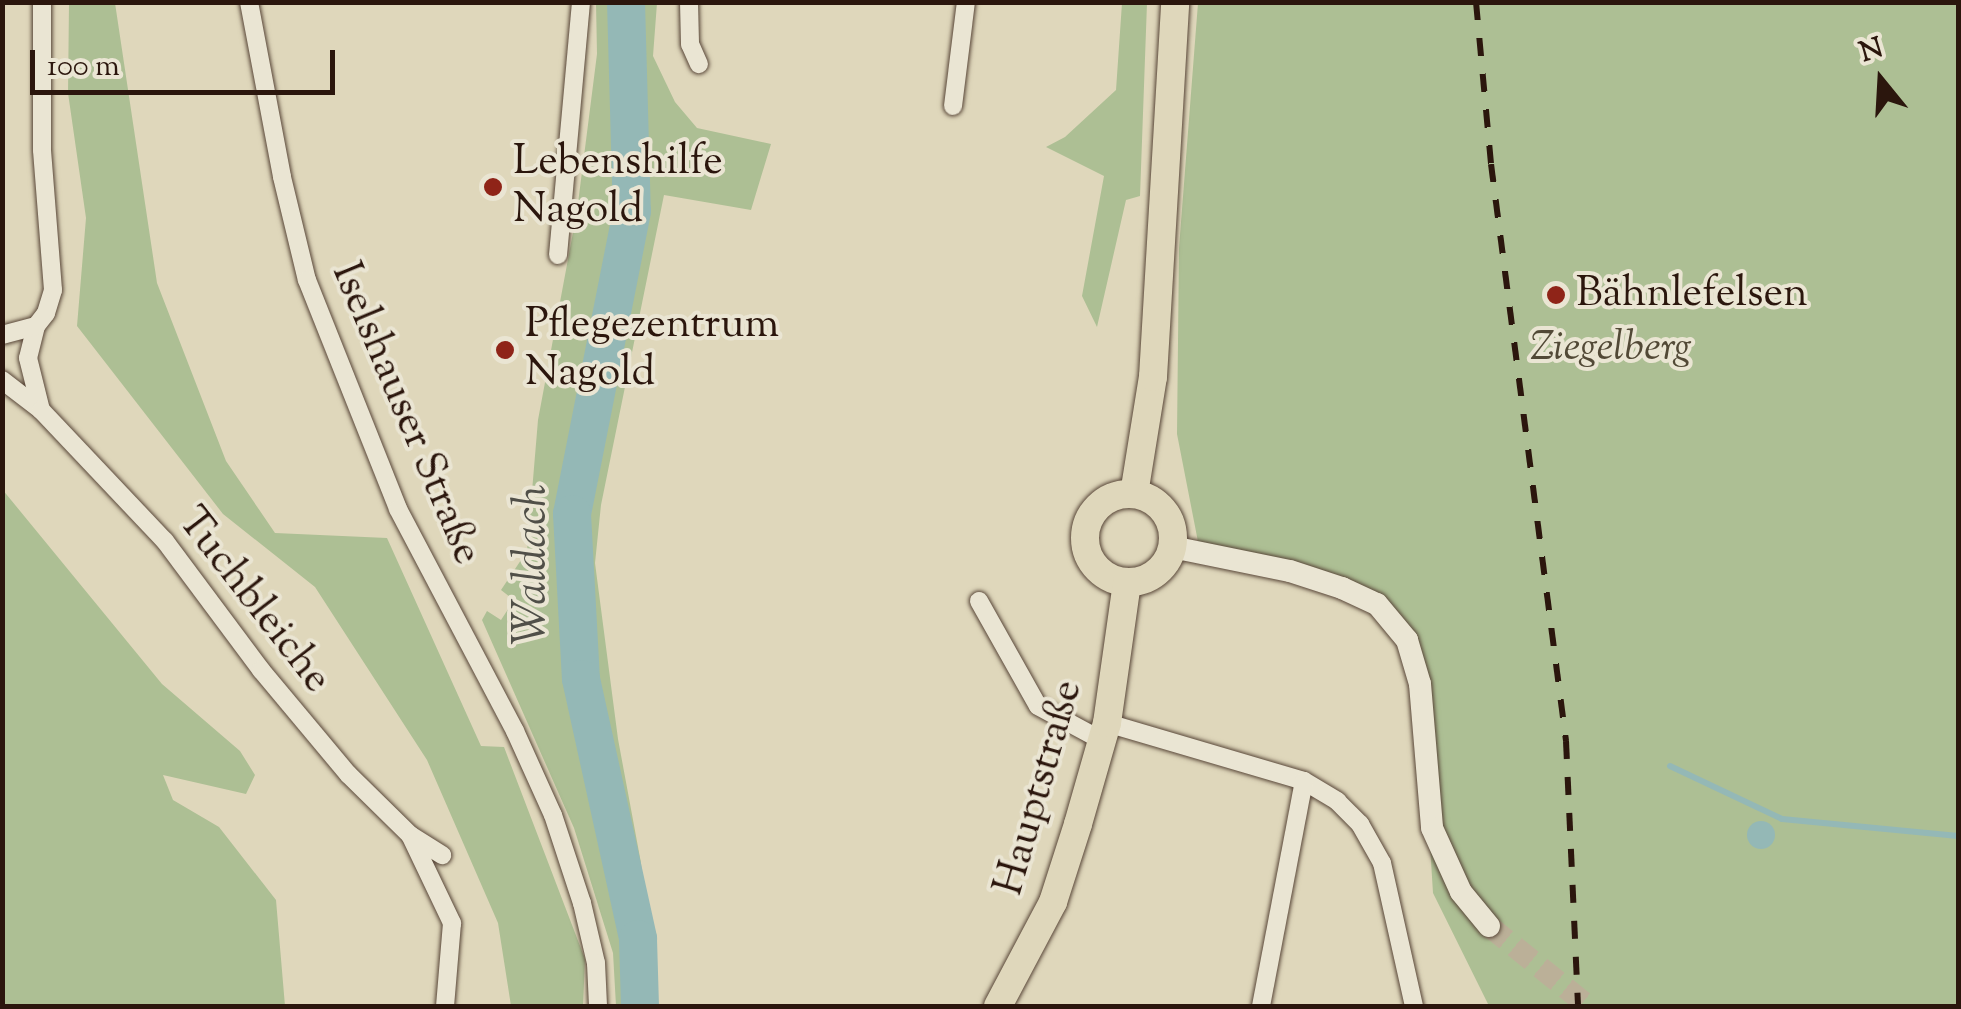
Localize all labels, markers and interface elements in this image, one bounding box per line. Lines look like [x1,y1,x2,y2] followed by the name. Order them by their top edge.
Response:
[1855,29,1889,74] text: N
[35,30,340,92] scale bar
[1831,30,1931,130] north arrow
[47,46,120,89] text: 100 m
[513,138,723,236] place label: Lebenshilfe Nagold
[482,176,504,198] marker: Lebenshilfe Nagold
[319,256,491,572] street label: Iselshauser Straße
[1576,270,1808,320] place label: Bähnlefelsen
[1545,284,1567,306] marker: Bähnlefelsen
[525,301,779,400] place label: Pflegezentrum Nagold
[1530,324,1692,374] park label: Ziegelberg
[494,339,516,361] marker: Pflegezentrum Nagold
[507,485,561,645] water label: Waldach
[165,498,341,704] street label: Tuchbleiche
[985,675,1095,901] street label: Hauptstraße

